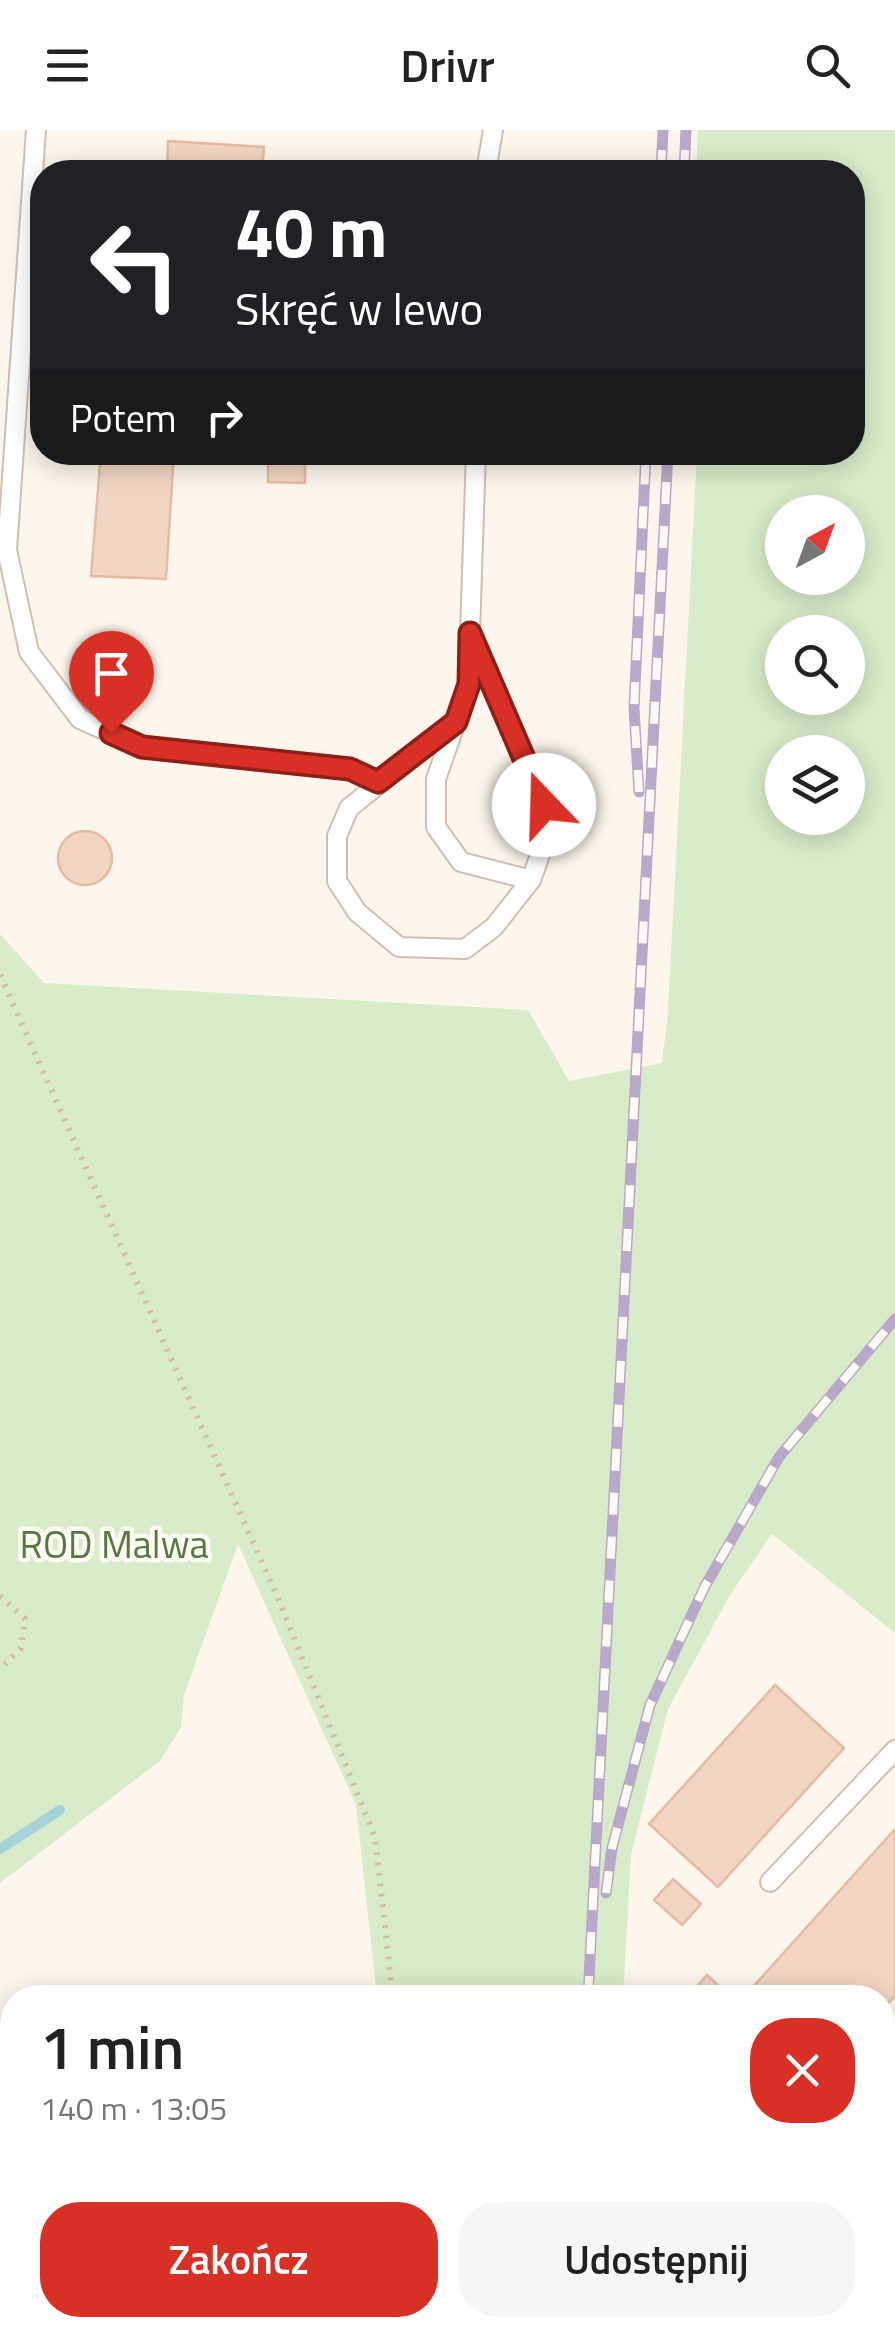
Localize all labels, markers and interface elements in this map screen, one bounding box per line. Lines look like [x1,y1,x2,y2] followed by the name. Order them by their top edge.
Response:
[400,31,495,99] text: Drivr
[40,38,95,93] icon: menu
[800,38,855,93] icon: search
[235,178,388,284] text: 40 m
[70,200,200,330] icon: left
[235,274,483,342] text: Skręć w lewo
[70,389,177,447] text: Potem
[197,390,252,445] icon: right
[765,495,865,595] north arrow
[765,495,865,835] map controls
[765,615,865,715] button: search
[69,631,154,734] pin
[84,646,139,701] icon: arrive
[765,735,865,835] button: layers
[492,753,596,857] position arrow
[20,1515,208,1573] park label: ROD Malwa
[40,2001,184,2092] text: 1 min
[750,2018,855,2123] button: close
[40,2084,227,2132] text: 140 m · 13:05
[40,2202,438,2317] button: Zakończ
[458,2202,855,2317] button: Udostępnij

